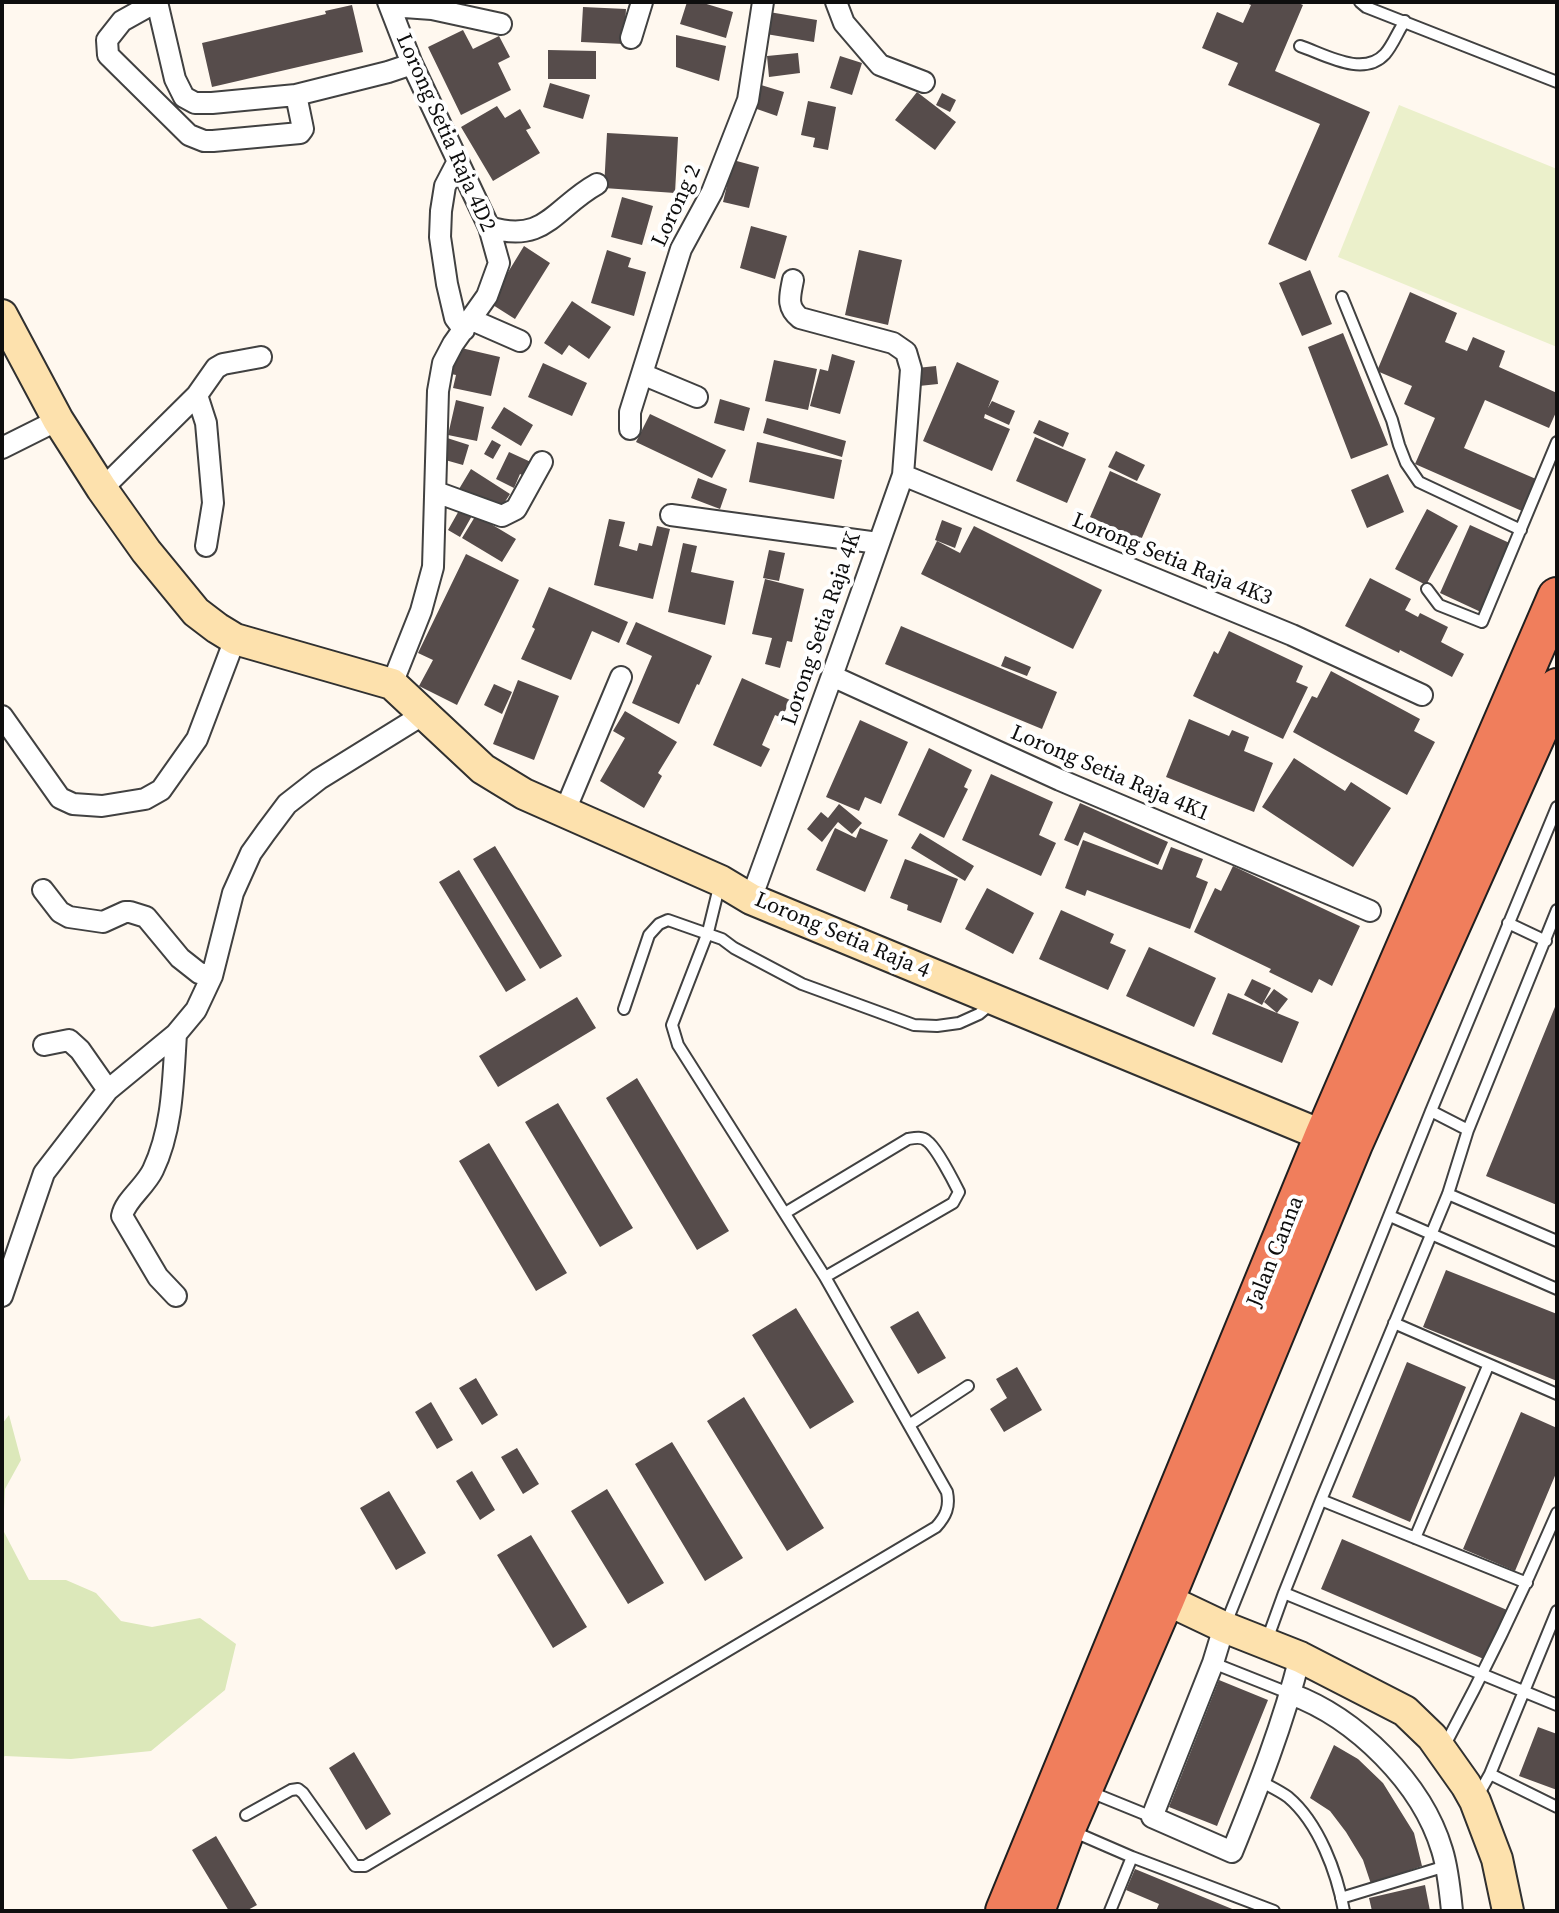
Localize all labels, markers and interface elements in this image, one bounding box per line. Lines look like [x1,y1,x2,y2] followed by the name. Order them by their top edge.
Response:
[389,30,501,236] street label: Lorong Setia Raja 4D2
[647,161,707,251] street label: Lorong 2
[1068,508,1276,612] street label: Lorong Setia Raja 4K3
[777,529,867,729] street label: Lorong Setia Raja 4K
[1007,720,1213,828] street label: Lorong Setia Raja 4K1
[750,887,934,985] street label: Lorong Setia Raja 4
[1242,1193,1310,1311] street label: Jalan Canna

